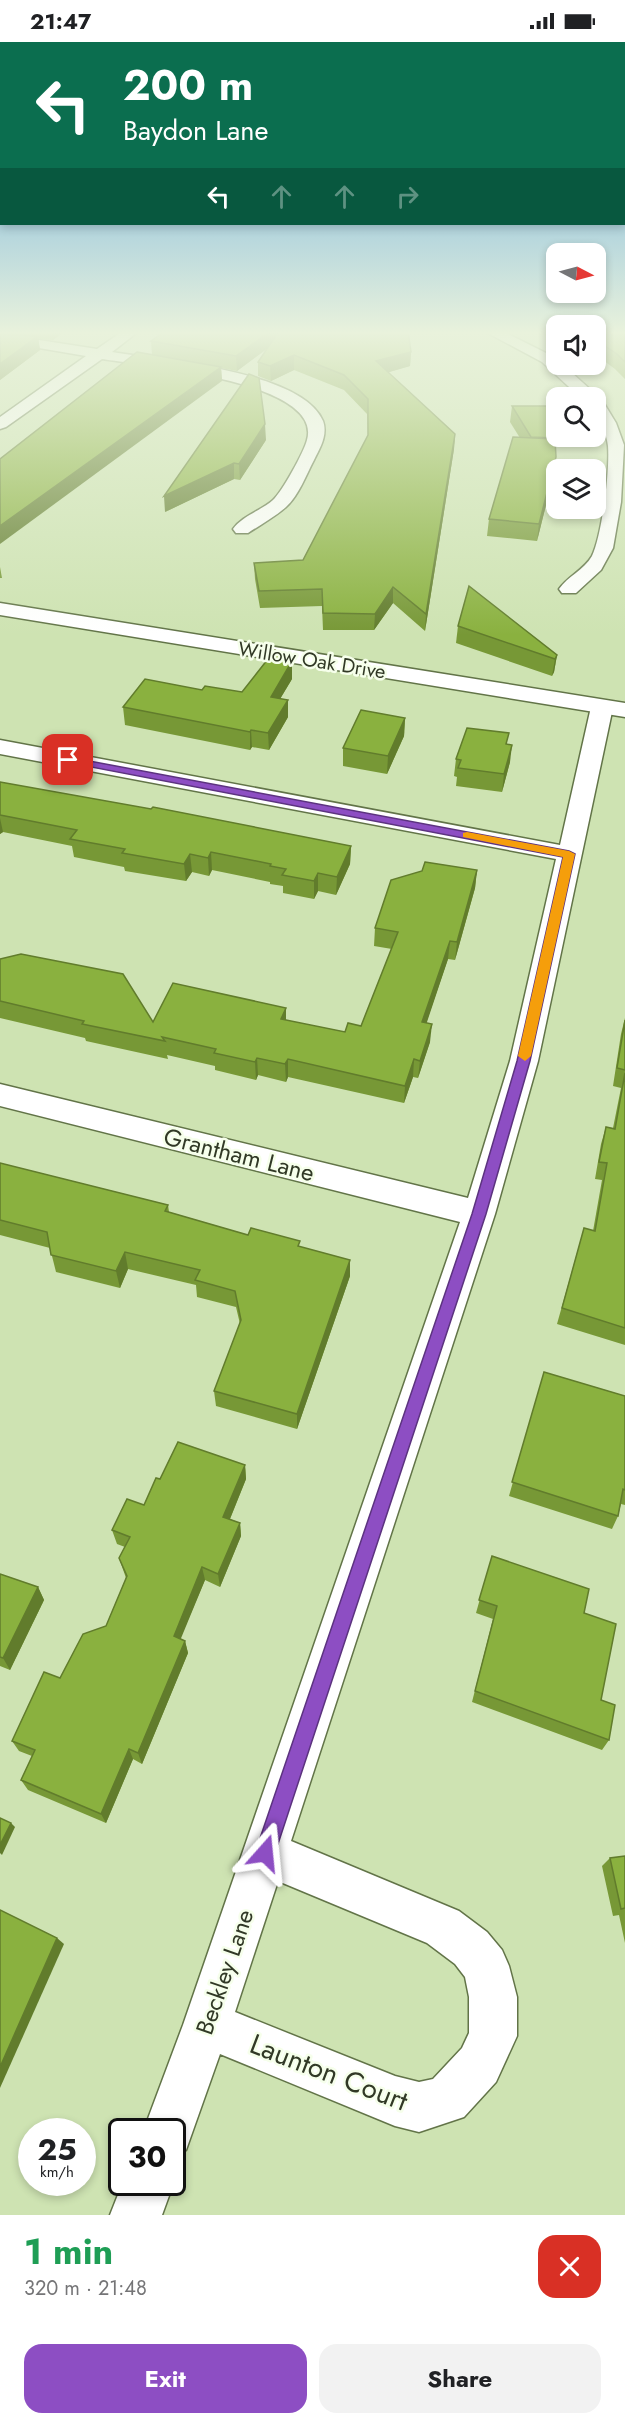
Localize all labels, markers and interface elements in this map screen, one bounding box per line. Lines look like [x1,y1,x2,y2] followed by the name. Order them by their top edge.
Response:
[30,5,91,37] text: 21:47
[123,55,253,116] text: 200 m
[24,66,102,144] icon: left
[123,111,268,150] text: Baydon Lane
[202,180,235,213] icon: left
[265,180,298,213] icon: ahead
[328,180,361,213] icon: ahead
[391,180,424,213] icon: right
[546,243,606,303] north arrow
[546,243,606,519] map controls
[546,315,606,375] button: sound
[546,387,606,447] button: search
[546,459,606,519] button: layers
[236,635,388,686] street label: Willow Oak Drive
[42,734,93,785] pin
[51,743,84,776] icon: arrive
[160,1119,318,1190] street label: Grantham Lane
[233,1821,297,1885] position arrow
[187,1905,262,2039] street label: Beckley Lane
[244,2024,414,2121] street label: Launton Court
[108,2118,186,2196] speed limit sign: 30
[37,2128,77,2171] text: 25
[40,2161,74,2183] text: km/h
[24,2225,113,2277] text: 1 min
[538,2235,601,2298] button: close
[24,2274,147,2303] text: 320 m · 21:48
[24,2344,307,2413] button: Exit
[319,2344,601,2413] button: Share

